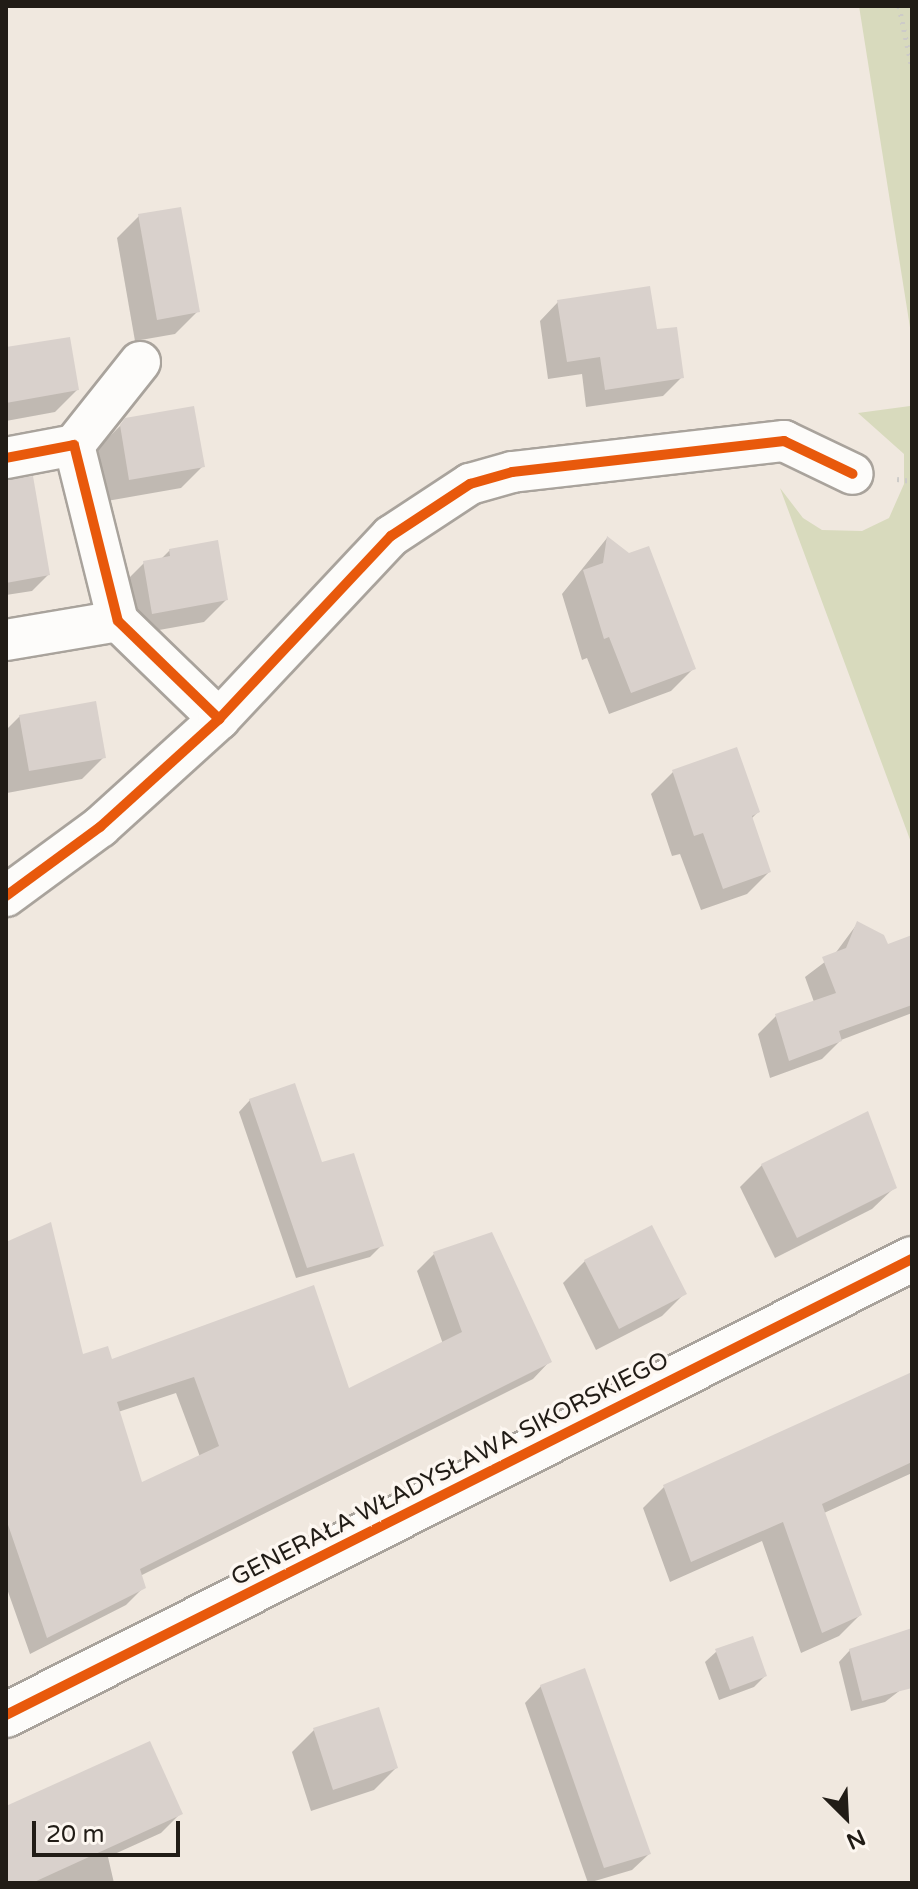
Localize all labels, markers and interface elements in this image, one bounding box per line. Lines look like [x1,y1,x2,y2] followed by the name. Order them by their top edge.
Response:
[226,1346,674,1592] street label: GENERAŁA WŁADYSŁAWA SIKORSKIEGO
[806,1777,886,1857] north arrow
[36,1805,184,1855] scale bar
[46,1820,104,1849] text: 20 m
[842,1823,869,1854] text: N

